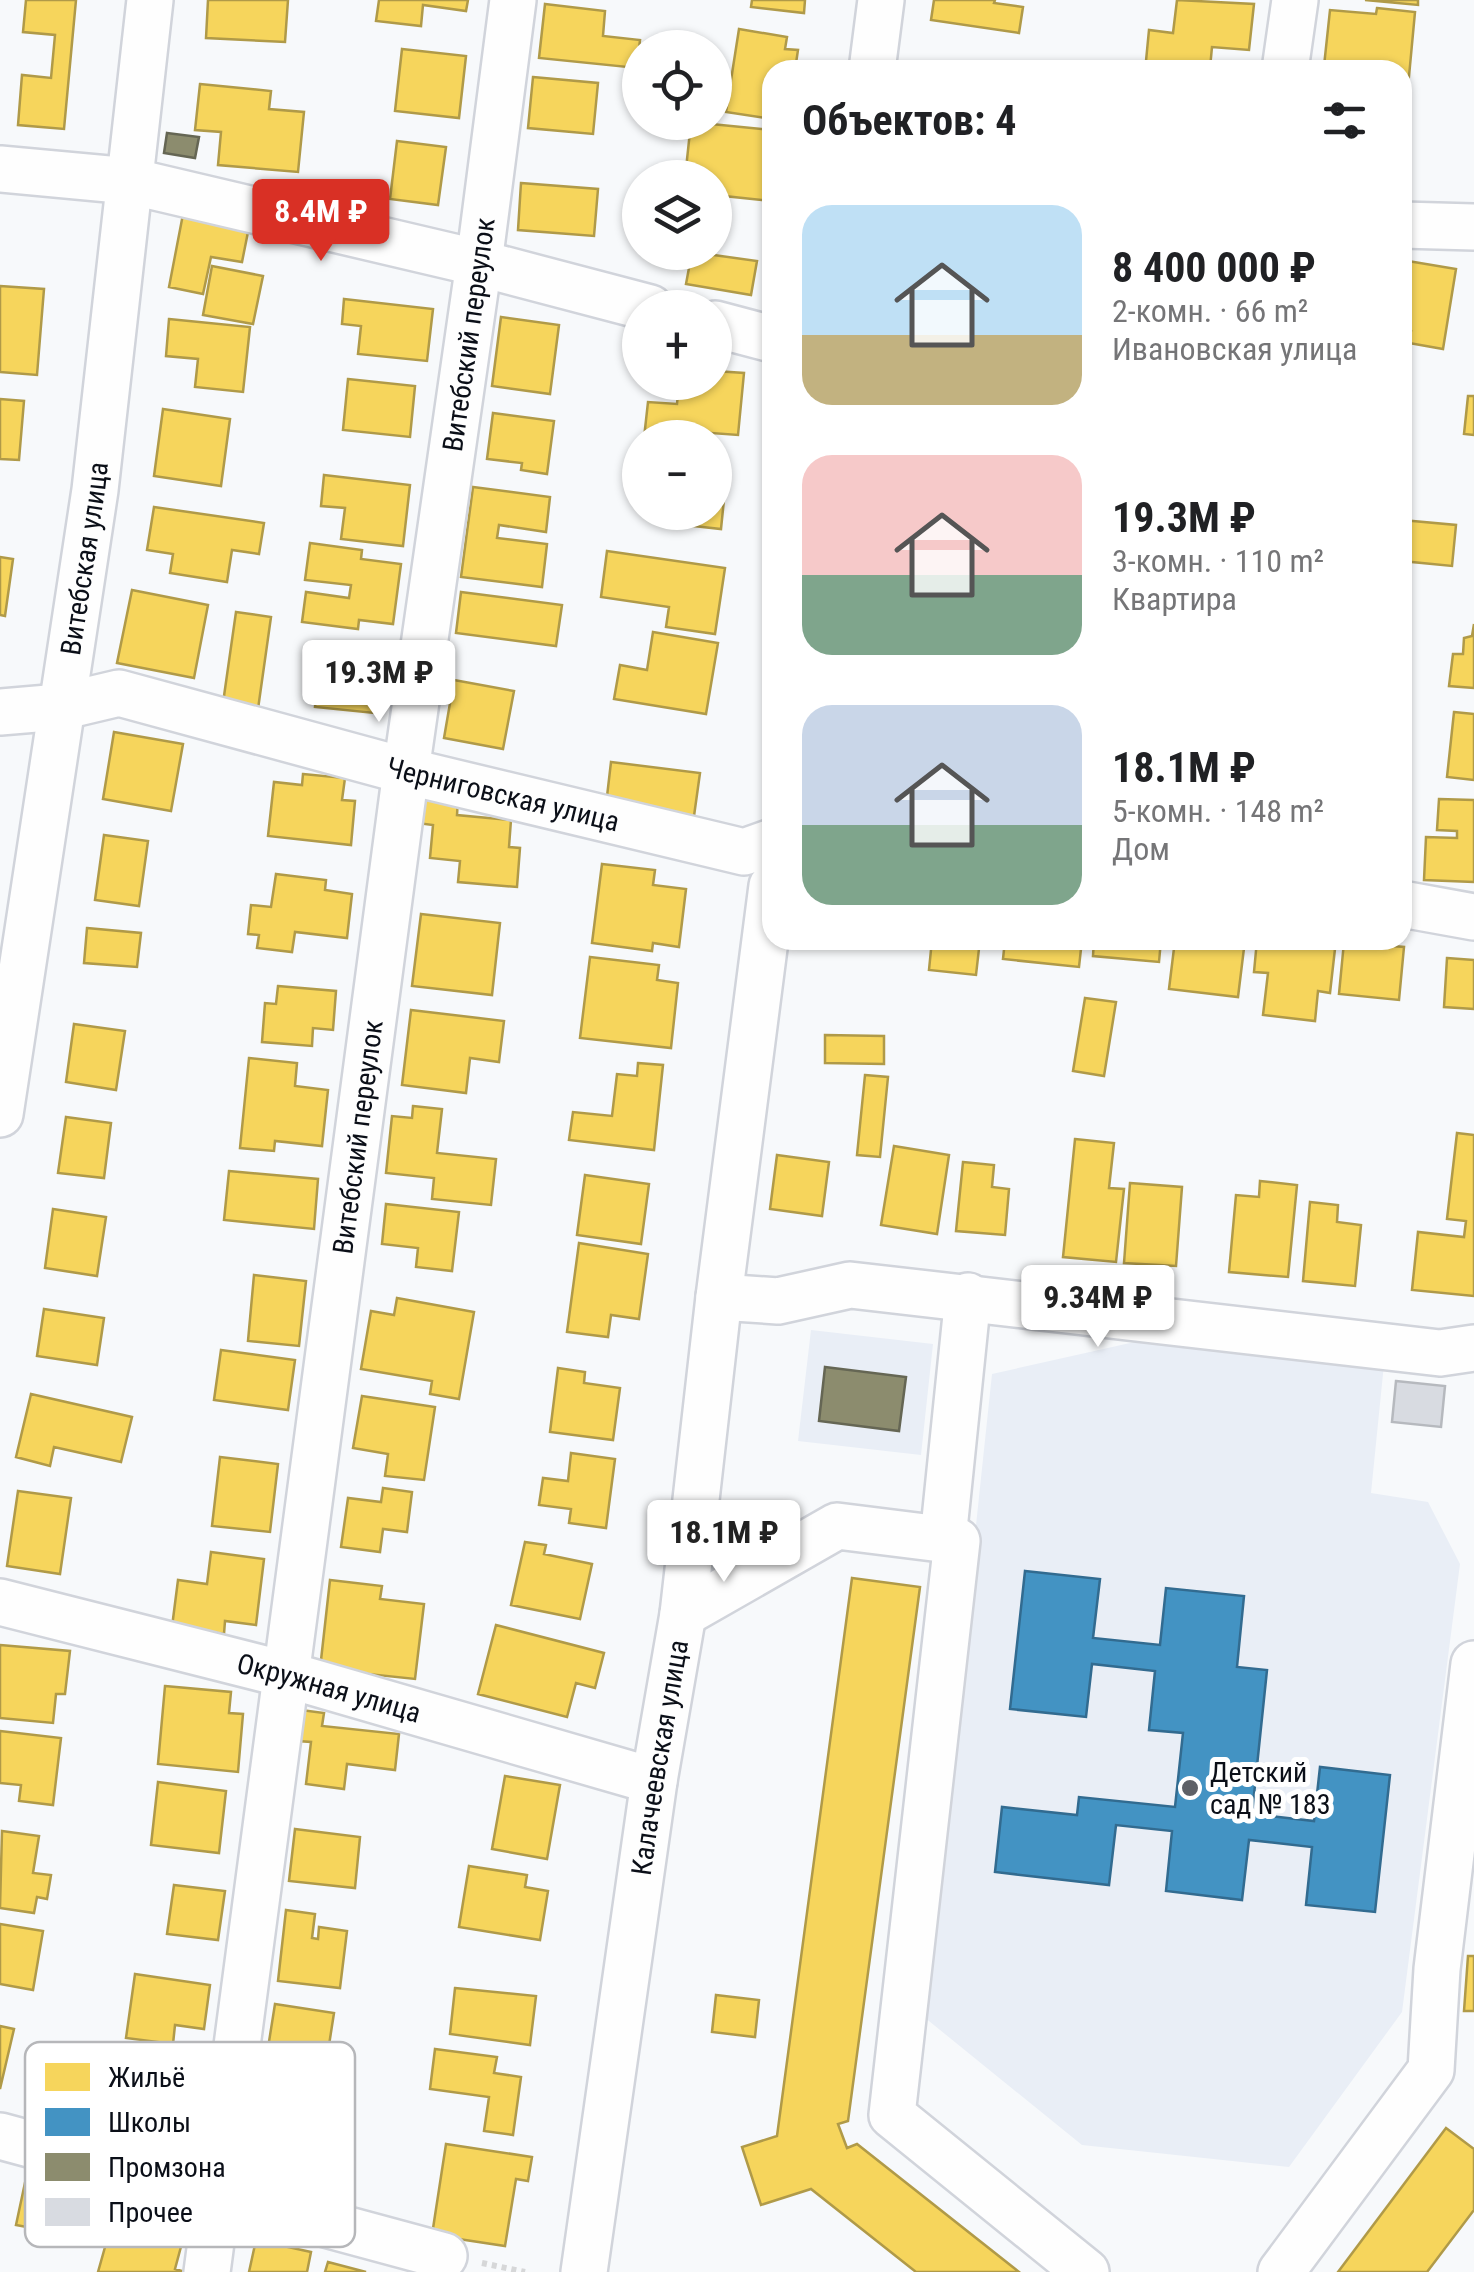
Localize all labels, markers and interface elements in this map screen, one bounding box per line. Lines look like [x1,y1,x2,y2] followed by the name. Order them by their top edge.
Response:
[622,30,732,530] map controls
[622,30,732,140] button: locate
[1317,93,1372,148] icon: filters
[802,96,1016,145] text: Объектов: 4
[622,160,732,270] button: layers
[240,179,402,264] pin: 8.4M ₽
[274,192,368,230] text: 8.4M ₽
[436,216,502,454] street label: Витебский переулок
[1112,243,1316,292] text: 8 400 000 ₽
[882,245,1002,365] icon: home
[622,290,732,400] button: +
[1112,292,1308,330] text: 2-комн. · 66 m²
[1112,330,1357,368] text: Ивановская улица
[622,420,732,530] button: −
[54,460,115,657] street label: Витебская улица
[1112,493,1256,542] text: 19.3M ₽
[882,495,1002,615] icon: home
[1112,542,1324,580] text: 3-комн. · 110 m²
[1112,580,1237,618] text: Квартира
[287,640,471,725] pin: 19.3M ₽
[324,653,434,691] text: 19.3M ₽
[1112,743,1256,792] text: 18.1M ₽
[882,745,1002,865] icon: home
[383,750,623,839] street label: Черниговская улица
[1112,792,1324,830] text: 5-комн. · 148 m²
[1112,830,1170,868] text: Дом
[326,1018,390,1256] street label: Витебский переулок
[1006,1265,1190,1350] pin: 9.34M ₽
[1043,1278,1153,1316] text: 9.34M ₽
[632,1500,816,1585] pin: 18.1M ₽
[669,1513,779,1551] text: 18.1M ₽
[625,1637,695,1878] street label: Калачеевская улица
[234,1647,425,1730] street label: Окружная улица
[1210,1756,1331,1821] place label: Детский сад № 183
[1179,1777,1201,1799] marker: Детский сад № 183
[25,2042,355,2247] legend
[108,2061,185,2094] text: Жильё
[108,2106,191,2139] text: Школы
[108,2151,226,2184] text: Промзона
[108,2196,193,2229] text: Прочее

